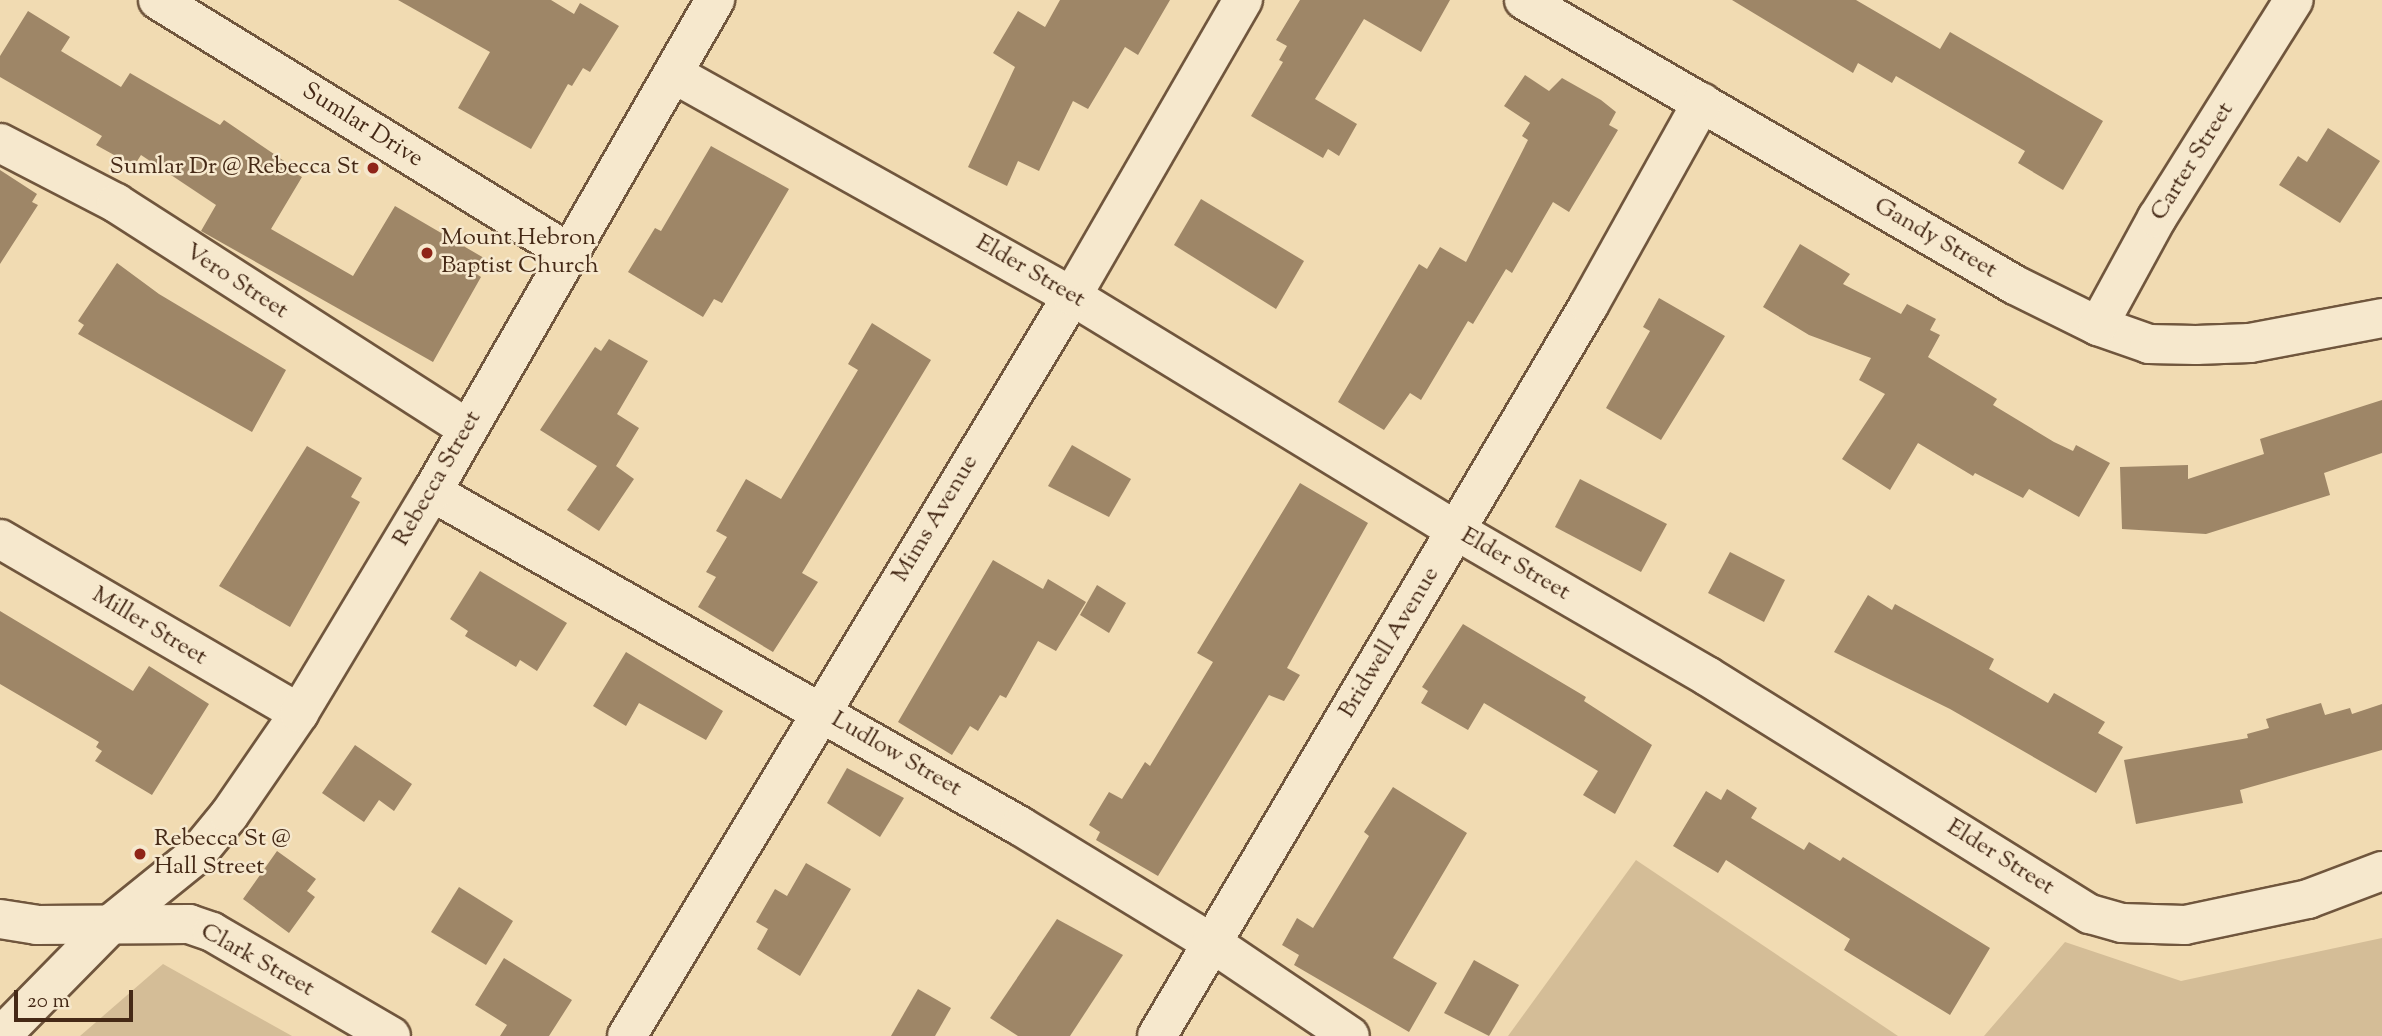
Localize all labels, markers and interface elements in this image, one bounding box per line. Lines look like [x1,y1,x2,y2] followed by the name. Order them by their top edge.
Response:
[296,77,428,175] street label: Sumlar Drive
[2145,97,2241,227] street label: Carter Street
[109,154,359,182] place label: Sumlar Dr @ Rebecca St
[365,160,381,176] marker: Sumlar Dr @ Rebecca St
[1868,192,2002,286] street label: Gandy Street
[441,225,599,281] place label: Mount Hebron Baptist Church
[970,229,1090,315] street label: Elder Street
[179,238,293,326] street label: Vero Street
[419,245,435,261] marker: Mount Hebron Baptist Church
[388,406,488,552] street label: Rebecca Street
[887,450,985,588] street label: Mims Avenue
[1455,522,1575,608] street label: Elder Street
[1334,562,1446,724] street label: Bridwell Avenue
[86,581,212,673] street label: Miller Street
[826,706,966,804] street label: Ludlow Street
[1941,814,2059,902] street label: Elder Street
[154,826,291,882] place label: Rebecca St @ Hall Street
[132,846,148,862] marker: Rebecca St @ Hall Street
[195,918,319,1004] street label: Clark Street
[18,976,136,1020] scale bar
[27,987,70,1017] text: 20 m

